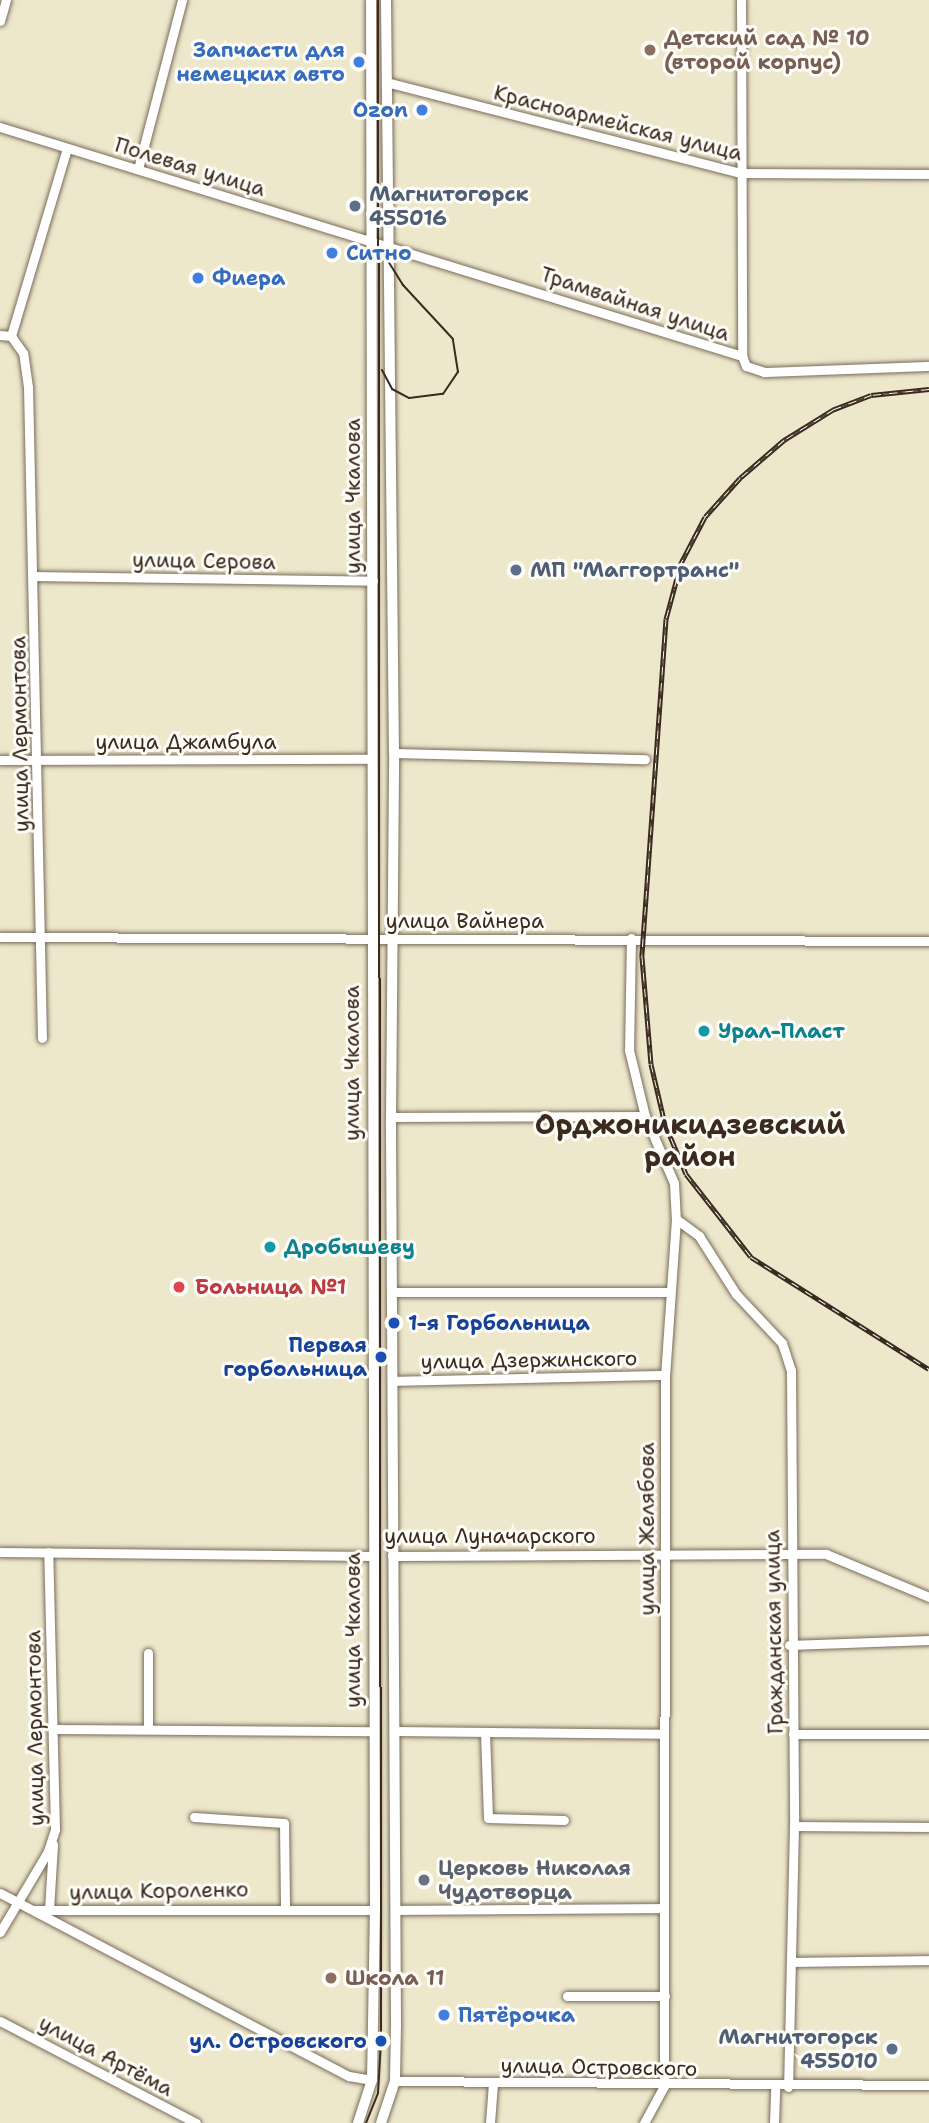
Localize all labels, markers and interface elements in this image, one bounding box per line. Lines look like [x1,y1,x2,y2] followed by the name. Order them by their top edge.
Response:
[664,25,870,75] place label: Детский сад № 10 (второй корпус)
[176,37,345,87] place label: Запчасти для немецких авто
[642,42,658,58] marker: Детский сад № 10 (второй корпус)
[351,54,367,70] marker: Запчасти для немецких авто
[491,80,745,166] street label: Красноармейская улица
[353,97,408,123] place label: Ozon
[414,102,430,118] marker: Ozon
[112,132,268,202] street label: Полевая улица
[369,181,529,231] place label: Магнитогорск 455016
[347,198,363,214] marker: Магнитогорск 455016
[346,240,412,266] place label: Ситно
[324,245,340,261] marker: Ситно
[537,262,733,346] street label: Трамвайная улица
[212,265,285,291] place label: Фиера
[190,270,206,286] marker: Фиера
[340,418,366,574] street label: улица Чкалова
[132,547,276,575] street label: улица Серова
[530,557,739,583] place label: МП "Маггортранс"
[508,562,524,578] marker: МП "Маггортранс"
[6,636,34,832] street label: улица Лермонтова
[95,729,277,755] street label: улица Джамбула
[386,908,544,934] street label: улица Вайнера
[339,985,365,1141] street label: улица Чкалова
[718,1018,845,1044] place label: Урал-Пласт
[696,1023,712,1039] marker: Урал-Пласт
[535,1107,845,1173] district label: Орджоникидзевский район
[284,1234,415,1260] place label: Дробышеву
[262,1239,278,1255] marker: Дробышеву
[195,1274,346,1300] place label: Больница №1
[169,1277,189,1297] marker: Больница №1
[408,1310,590,1336] place label: 1-я Горбольница
[386,1315,402,1331] marker: 1-я Горбольница
[223,1332,367,1382] place label: Первая горбольница
[421,1346,637,1374] street label: улица Дзержинского
[373,1349,389,1365] marker: Первая горбольница
[634,1442,660,1616] street label: улица Желябова
[384,1523,596,1549] street label: улица Луначарского
[760,1530,788,1734] street label: Гражданская улица
[340,1552,366,1708] street label: улица Чкалова
[21,1630,49,1826] street label: улица Лермонтова
[438,1855,631,1905] place label: Церковь Николая Чудотворца
[416,1872,432,1888] marker: Церковь Николая Чудотворца
[69,1877,249,1905] street label: улица Короленко
[345,1965,444,1991] place label: Школа 11
[323,1970,339,1986] marker: Школа 11
[458,2002,575,2028] place label: Пятёрочка
[436,2007,452,2023] marker: Пятёрочка
[35,2010,177,2102] street label: улица Артёма
[718,2024,878,2074] place label: Магнитогорск 455010
[189,2028,367,2054] place label: ул. Островского
[373,2033,389,2049] marker: ул. Островского
[884,2041,900,2057] marker: Магнитогорск 455010
[500,2053,698,2081] street label: улица Островского

